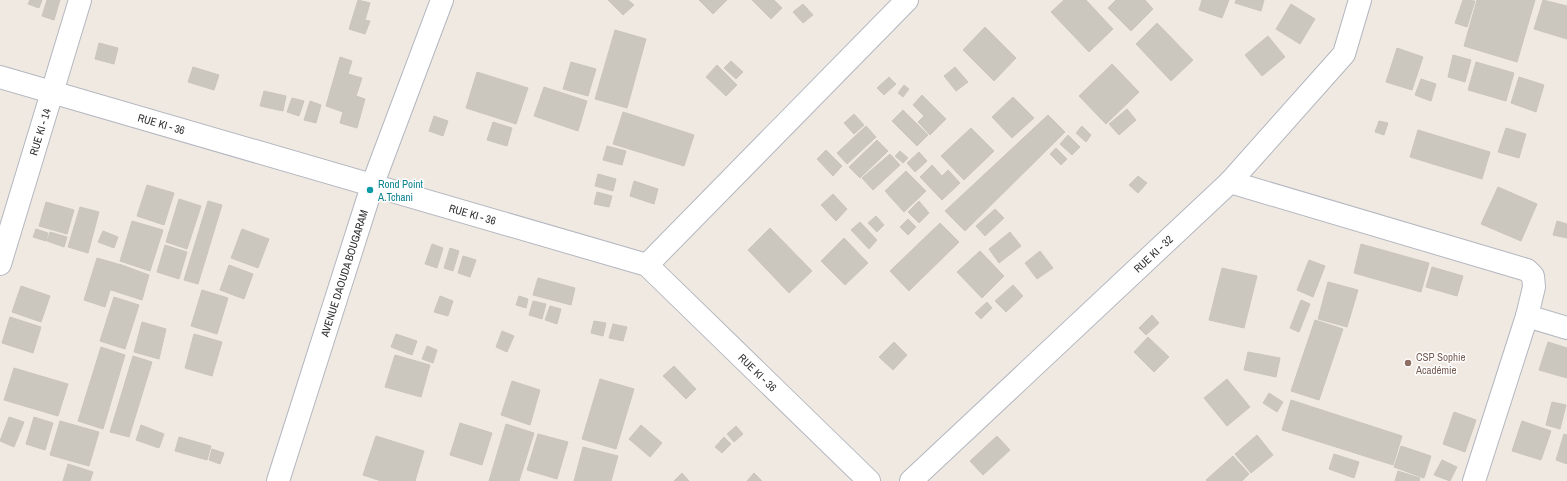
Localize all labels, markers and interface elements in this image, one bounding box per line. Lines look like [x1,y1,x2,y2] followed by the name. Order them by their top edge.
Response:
[26,107,54,157] street label: RUE KI - 14
[136,110,186,137] street label: RUE KI - 36
[377,177,424,204] place label: Rond Point A.Tchani
[365,185,375,195] marker: Rond Point A.Tchani
[447,201,498,228] street label: RUE KI - 36
[317,208,371,339] street label: AVENUE DAOUDA BOUGARAM
[1131,232,1176,276] street label: RUE KI - 32
[1415,350,1466,377] place label: CSP Sophie Académie
[735,351,780,394] street label: RUE KI - 36
[1403,358,1413,368] marker: CSP Sophie Académie

